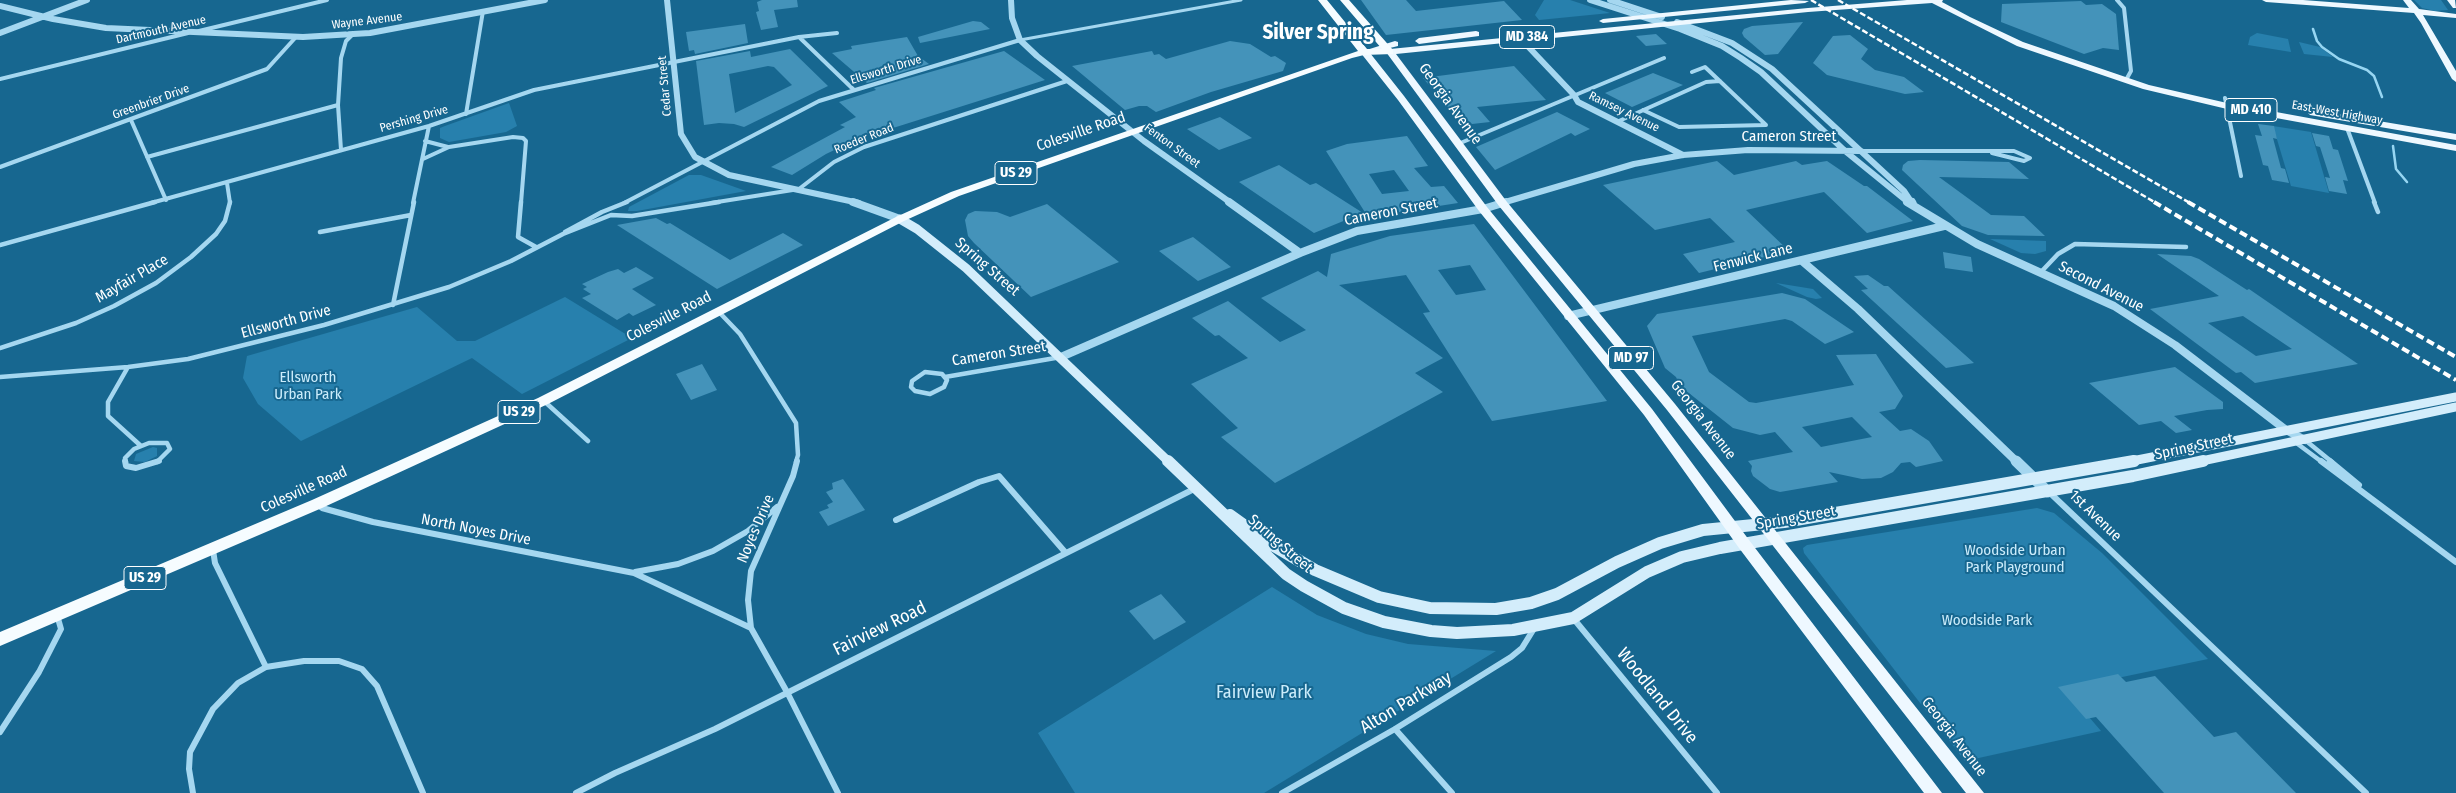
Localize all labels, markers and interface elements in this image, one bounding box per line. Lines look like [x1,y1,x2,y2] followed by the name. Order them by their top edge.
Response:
[331,10,403,32] street label: Wayne Avenue
[115,13,207,47] street label: Dartmouth Avenue
[1262,20,1374,46] district label: Silver Spring
[1500,26,1554,48] road number: MD 384
[849,52,923,88] street label: Ellsworth Drive
[655,55,675,117] street label: Cedar Street
[1415,60,1485,148] street label: Georgia Avenue
[111,81,191,123] street label: Greenbrier Drive
[1586,89,1662,135] street label: Ramsey Avenue
[2225,98,2277,122] road number: MD 410
[2290,98,2384,128] street label: East-West Highway
[378,102,450,136] street label: Pershing Drive
[1034,108,1128,156] street label: Colesville Road
[832,121,896,157] street label: Roeder Road
[1141,121,1203,171] street label: Fenton Street
[1742,128,1836,146] street label: Cameron Street
[995,162,1037,184] road number: US 29
[1343,194,1439,230] street label: Cameron Street
[951,234,1023,300] street label: Spring Street
[1711,239,1795,277] street label: Fenwick Lane
[92,251,172,307] street label: Mayfair Place
[2055,258,2147,316] street label: Second Avenue
[623,288,715,346] street label: Colesville Road
[239,301,333,343] street label: Ellsworth Drive
[951,338,1047,370] street label: Cameron Street
[1608,346,1654,369] road number: MD 97
[274,369,342,404] park label: Ellsworth Urban Park
[1666,377,1740,463] street label: Georgia Avenue
[498,401,540,424] road number: US 29
[2153,430,2235,464] street label: Spring Street
[258,463,350,517] street label: Colesville Road
[2065,487,2125,545] street label: 1st Avenue
[734,492,778,566] street label: Noyes Drive
[1755,502,1837,534] street label: Spring Street
[420,511,532,549] street label: North Noyes Drive
[1244,511,1316,577] street label: Spring Street
[1964,542,2066,577] park label: Woodside Urban Park Playground
[124,566,166,590] road number: US 29
[830,597,930,661] street label: Fairview Road
[1942,612,2032,630] park label: Woodside Park
[1612,644,1702,748] street label: Woodland Drive
[1356,667,1456,739] street label: Alton Parkway
[1216,682,1312,704] park label: Fairview Park
[1917,694,1991,780] street label: Georgia Avenue

